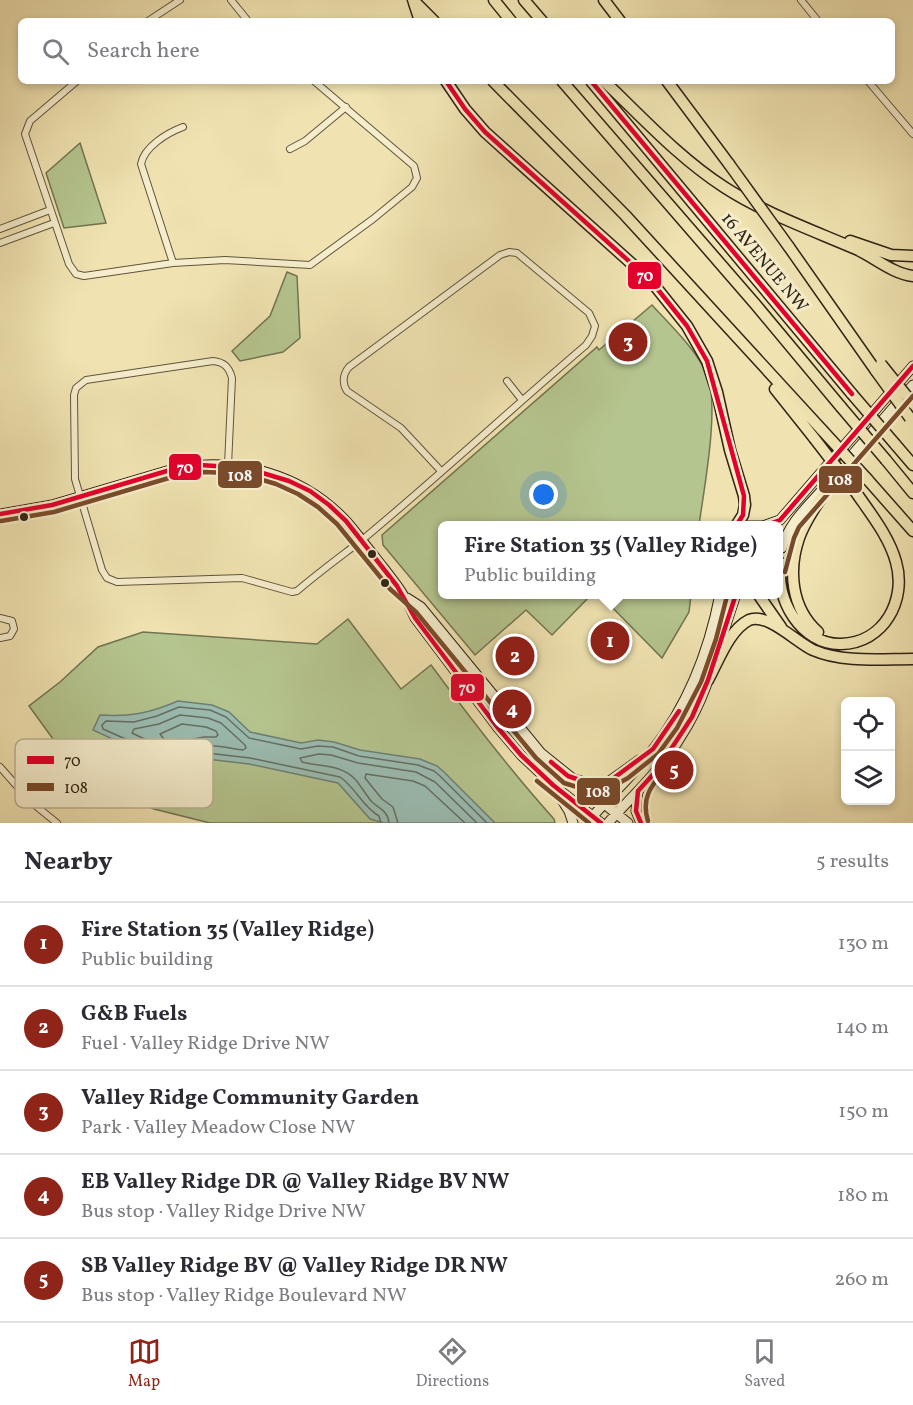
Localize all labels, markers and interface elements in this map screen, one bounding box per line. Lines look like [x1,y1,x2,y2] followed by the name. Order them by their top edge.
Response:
[18,18,895,84] search box
[39,35,72,68] icon: search
[87,36,200,67] text: Search here
[715,207,813,319] street label: 16 AVENUE NW
[627,261,662,290] line badge: 70
[637,266,654,288] text: 70
[608,320,648,364] pin: 3
[168,453,202,481] line badge: 70
[177,458,194,480] text: 70
[217,460,263,489] line badge: 108
[818,465,863,494] line badge: 108
[227,466,253,488] text: 108
[827,470,853,492] text: 108
[529,480,558,509] your location
[18,511,30,523] unlabelled marker
[438,521,783,599] popup
[464,531,757,562] text: Fire Station 35 (Valley Ridge)
[366,548,378,560] unlabelled marker
[464,562,596,590] text: Public building
[379,577,391,589] unlabelled marker
[590,618,630,664] pin: 1
[496,634,534,678] pin: 2
[450,673,485,702] line badge: 70
[459,678,476,700] text: 70
[492,686,532,732] pin: 4
[841,697,895,805] map controls
[841,697,895,751] button: locate
[15,739,213,808] legend
[654,748,694,792] pin: 5
[64,751,81,773] text: 70
[841,751,895,805] button: layers
[576,777,621,806] line badge: 108
[64,778,88,800] text: 108
[585,782,611,804] text: 108
[24,844,113,880] text: Nearby
[816,848,889,876] text: 5 results
[81,915,374,946] text: Fire Station 35 (Valley Ridge)
[39,930,48,958] text: 1
[838,930,889,958] text: 130 m
[81,946,213,974] text: Public building
[81,999,187,1030] text: G&B Fuels
[38,1014,49,1042] text: 2
[836,1014,889,1042] text: 140 m
[81,1030,329,1058] text: Fuel · Valley Ridge Drive NW
[81,1083,419,1114] text: Valley Ridge Community Garden
[38,1098,49,1126] text: 3
[838,1098,889,1126] text: 150 m
[81,1114,355,1142] text: Park · Valley Meadow Close NW
[81,1167,509,1198] text: EB Valley Ridge DR @ Valley Ridge BV NW
[37,1182,50,1210] text: 4
[837,1182,889,1210] text: 180 m
[81,1198,366,1226] text: Bus stop · Valley Ridge Drive NW
[81,1251,508,1282] text: SB Valley Ridge BV @ Valley Ridge DR NW
[39,1266,48,1294] text: 5
[834,1266,889,1294] text: 260 m
[81,1282,407,1310] text: Bus stop · Valley Ridge Boulevard NW
[128,1335,161,1393] tab: Map
[416,1335,489,1393] tab: Directions
[744,1335,785,1393] tab: Saved

